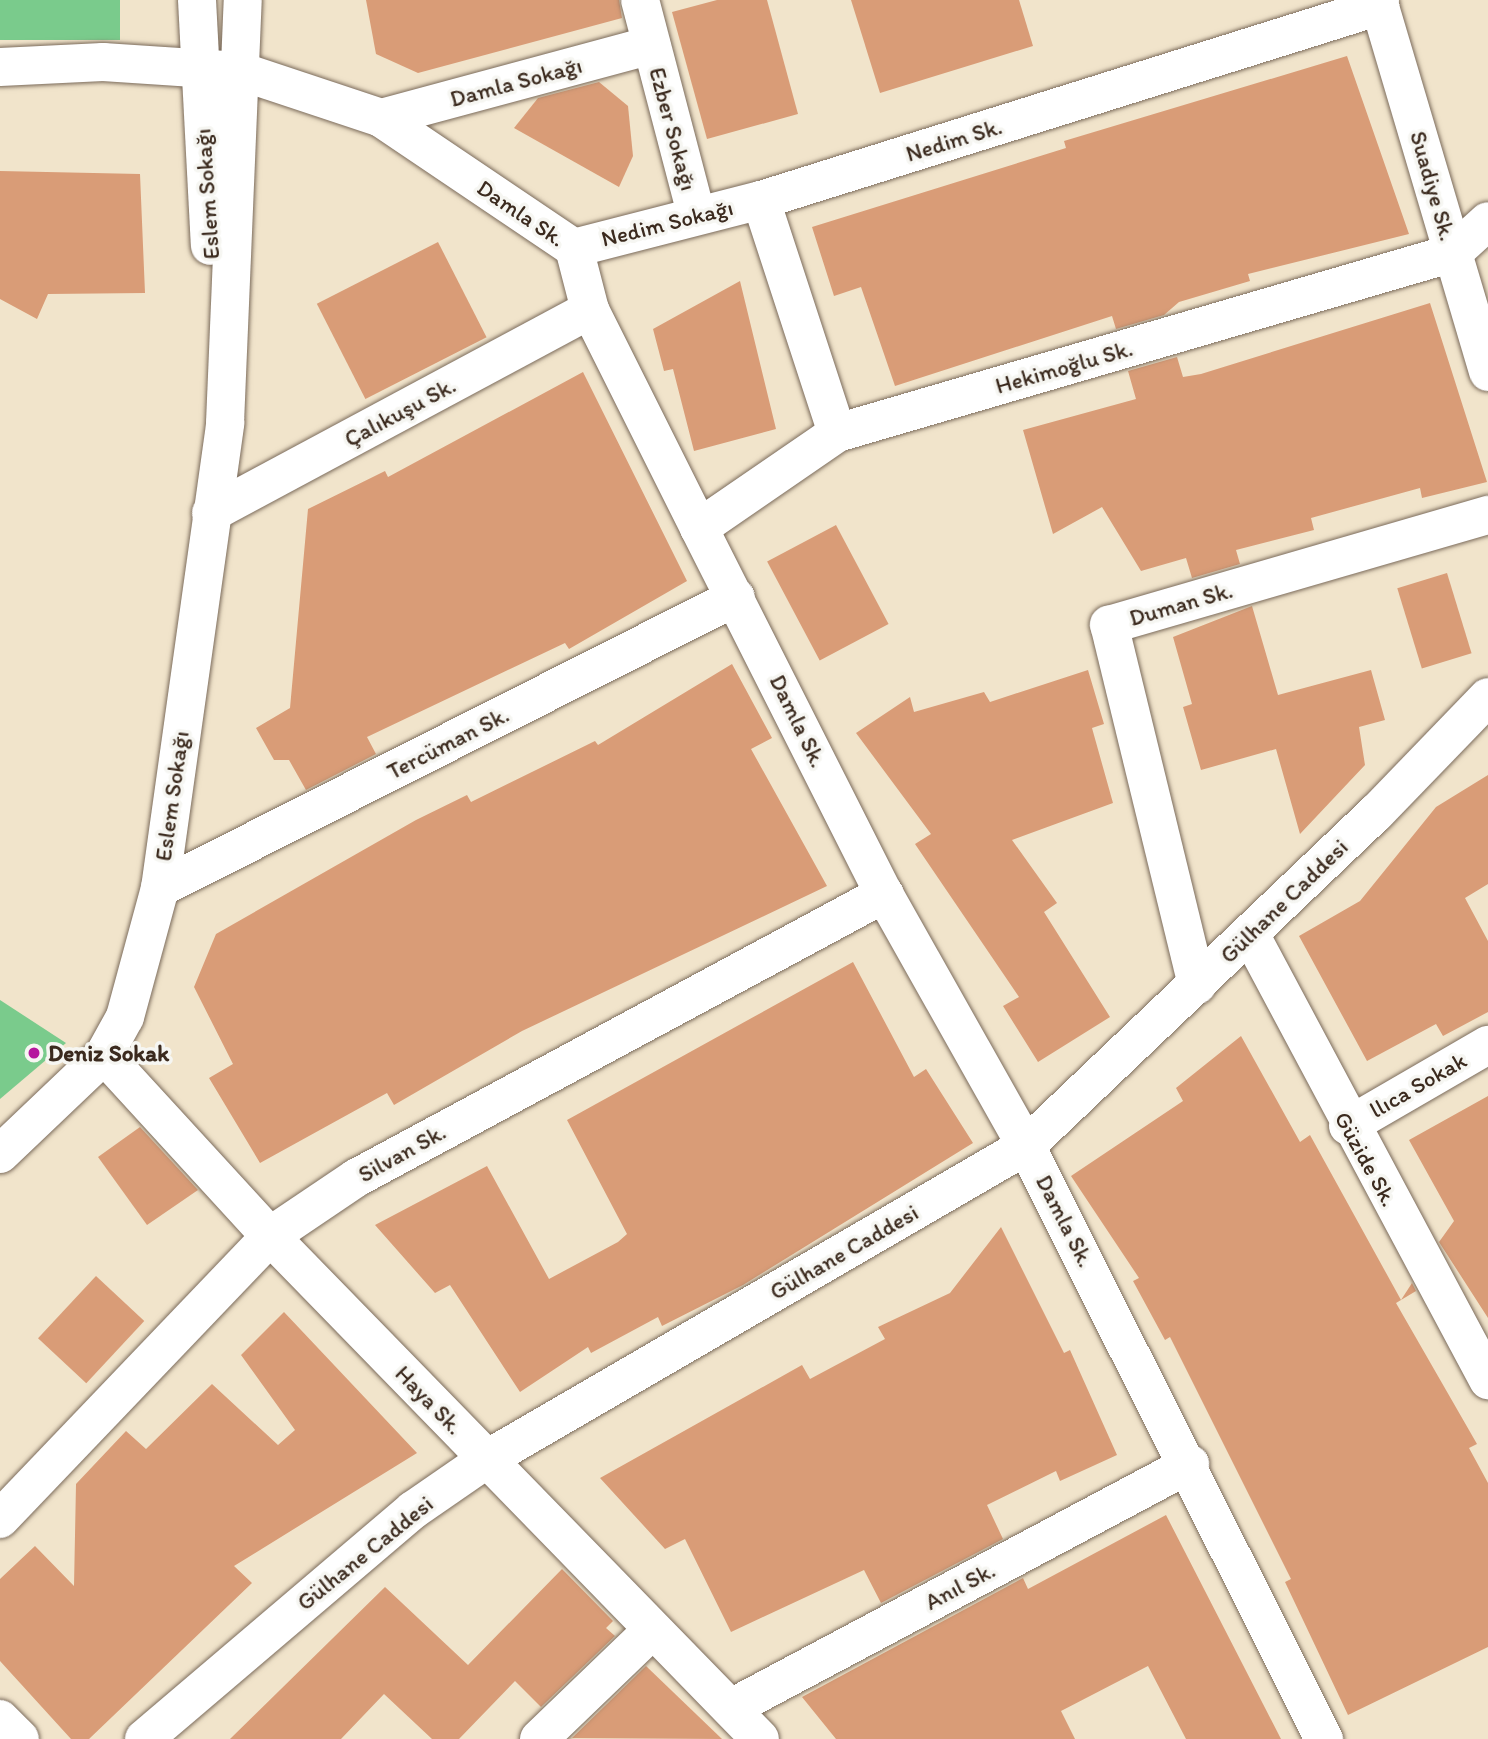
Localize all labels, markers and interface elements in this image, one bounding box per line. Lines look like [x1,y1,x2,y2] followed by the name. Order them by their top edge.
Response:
[447,51,585,113] street label: Damla Sokağı
[643,64,703,194] street label: Ezber Sokağı
[903,112,1005,168] street label: Nedim Sk.
[189,128,225,260] street label: Eslem Sokağı
[1404,128,1462,244] street label: Suadiye Sk.
[472,174,570,252] street label: Damla Sk.
[598,193,736,253] street label: Nedim Sokağı
[992,334,1136,400] street label: Hekimoğlu Sk.
[340,371,460,453] street label: Çalıkuşu Sk.
[1126,576,1236,632] street label: Duman Sk.
[764,670,832,772] street label: Damla Sk.
[382,700,514,786] street label: Tercüman Sk.
[149,729,195,863] street label: Eslem Sokağı
[1214,833,1354,969] street label: Gülhane Caddesi
[48,1039,168,1067] place label: Deniz Sokak
[26,1045,42,1061] marker: Deniz Sokak
[1365,1046,1471,1124] street label: llıca Sokak
[1329,1107,1403,1211] street label: Güzide Sk.
[353,1118,451,1188] street label: Silvan Sk.
[1030,1170,1100,1272] street label: Damla Sk.
[765,1198,923,1306] street label: Gülhane Caddesi
[389,1360,469,1440] street label: Haya Sk.
[291,1490,439,1616] street label: Gülhane Caddesi
[920,1556,1000,1616] street label: Anıl Sk.

